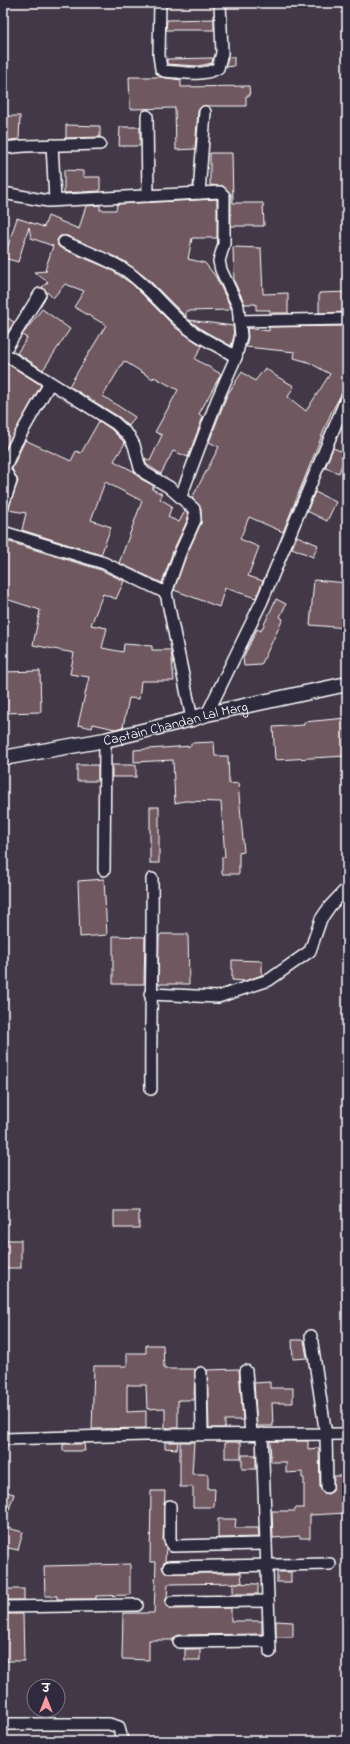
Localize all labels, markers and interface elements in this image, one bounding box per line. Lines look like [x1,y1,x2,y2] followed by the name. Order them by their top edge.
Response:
[101,697,250,752] street label: Captain Chandan Lal Marg
[26,1678,66,1718] north arrow
[41,1681,51,1697] text: उ

